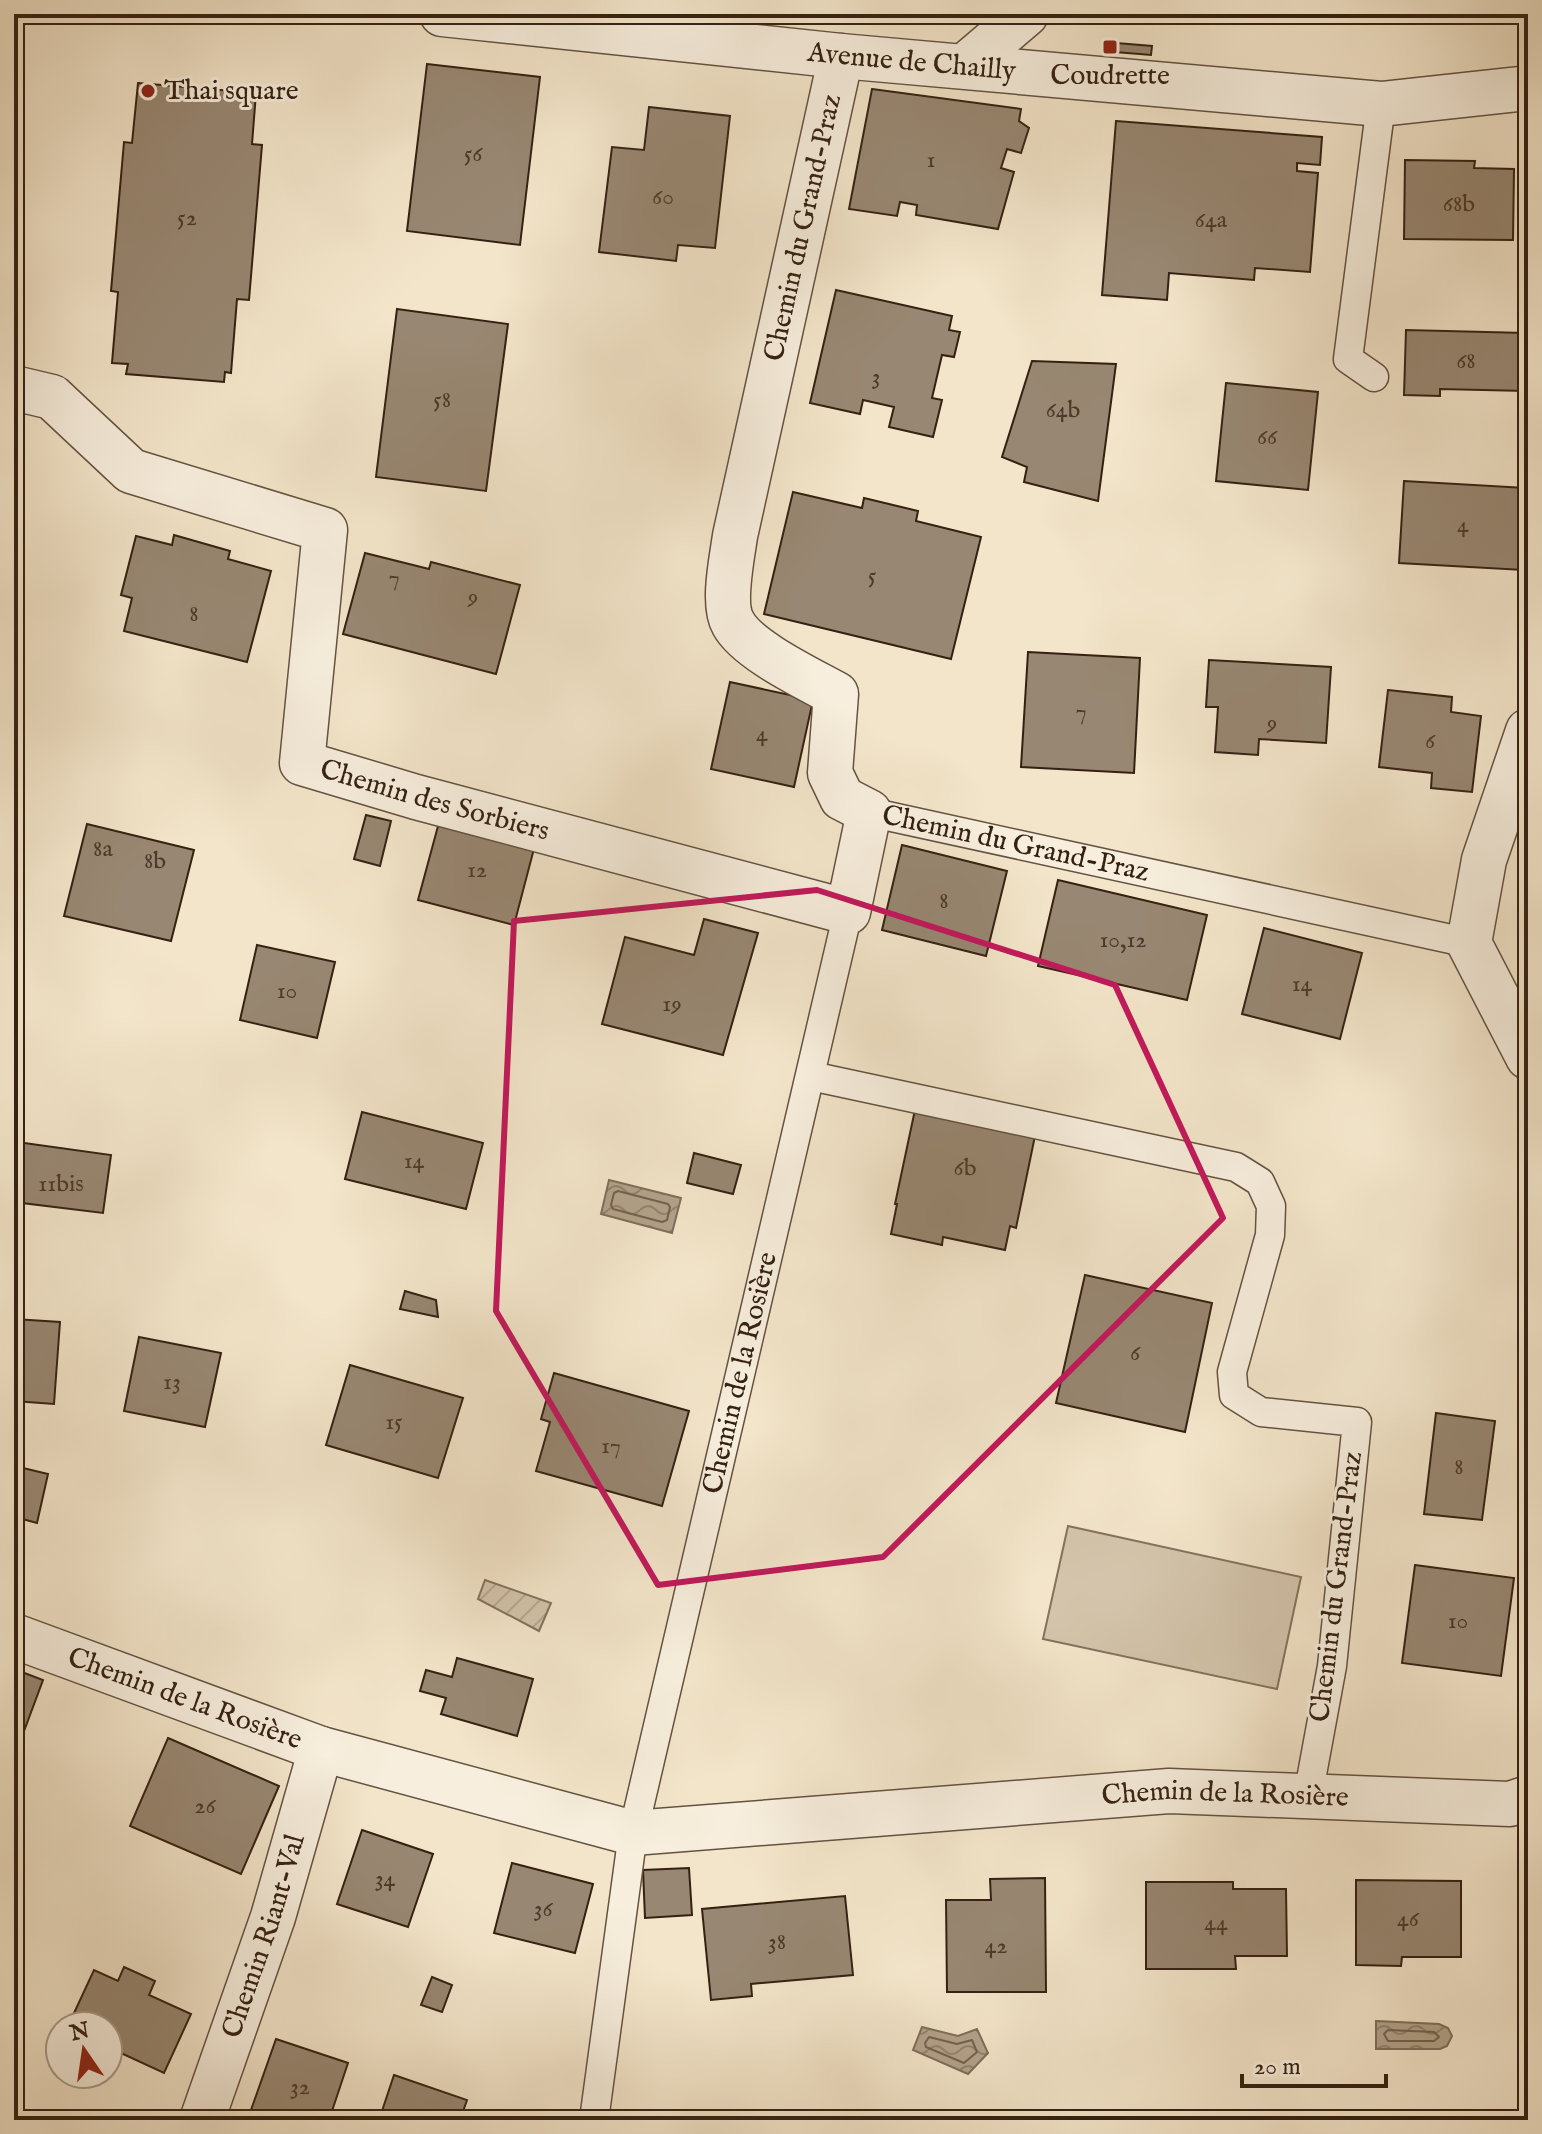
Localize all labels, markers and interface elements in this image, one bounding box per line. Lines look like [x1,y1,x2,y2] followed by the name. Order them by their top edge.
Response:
[805,35,1017,89] street label: Avenue de Chailly
[1101,38,1119,56] marker: Coudrette
[1050,59,1170,94] place label: Coudrette
[164,74,299,109] place label: Thai square
[139,82,157,100] marker: Thai square
[757,91,850,365] street label: Chemin du Grand-Praz
[464,139,483,170] house number: 56
[927,145,935,176] house number: 1
[652,182,674,213] house number: 60
[1443,189,1475,220] house number: 68b
[177,203,197,234] house number: 52
[1195,205,1228,236] house number: 64a
[1456,346,1476,377] house number: 68
[872,362,880,393] house number: 3
[433,385,451,416] house number: 58
[1046,395,1081,426] house number: 64b
[1257,422,1278,453] house number: 66
[1457,510,1469,541] house number: 4
[868,561,877,592] house number: 5
[388,563,400,594] house number: 7
[467,582,478,613] house number: 9
[189,599,199,630] house number: 8
[1075,697,1087,728] house number: 7
[1266,708,1277,739] house number: 9
[756,719,768,750] house number: 4
[1425,726,1436,757] house number: 6
[316,752,553,849] street label: Chemin des Sorbiers
[879,798,1152,890] street label: Chemin du Grand-Praz
[93,834,114,865] house number: 8a
[144,846,166,877] house number: 8b
[467,855,487,886] house number: 12
[939,886,949,917] house number: 8
[1099,925,1147,956] house number: 10,12
[1292,969,1313,1000] house number: 14
[277,976,297,1007] house number: 10
[662,989,682,1020] house number: 19
[404,1146,425,1177] house number: 14
[954,1153,977,1184] house number: 6b
[38,1169,84,1200] house number: 11bis
[695,1249,786,1497] street label: Chemin de la Rosière
[1130,1338,1141,1369] house number: 6
[163,1367,181,1398] house number: 13
[385,1407,403,1438] house number: 15
[601,1431,621,1462] house number: 17
[1303,1450,1371,1724] street label: Chemin du Grand-Praz
[1454,1452,1464,1483] house number: 8
[1448,1606,1468,1637] house number: 10
[63,1640,307,1758] street label: Chemin de la Rosière
[1100,1773,1349,1815] street label: Chemin de la Rosière
[194,1791,217,1822] house number: 26
[214,1830,313,2043] street label: Chemin Riant-Val
[375,1864,396,1895] house number: 34
[533,1894,553,1925] house number: 36
[1397,1904,1420,1935] house number: 46
[1204,1908,1228,1939] house number: 44
[768,1927,786,1958] house number: 38
[984,1931,1008,1962] house number: 42
[44,2010,124,2090] north arrow
[67,2017,92,2048] text: N
[1242,2038,1386,2088] scale bar
[1254,2052,1301,2083] text: 20 m
[290,2072,310,2103] house number: 32

